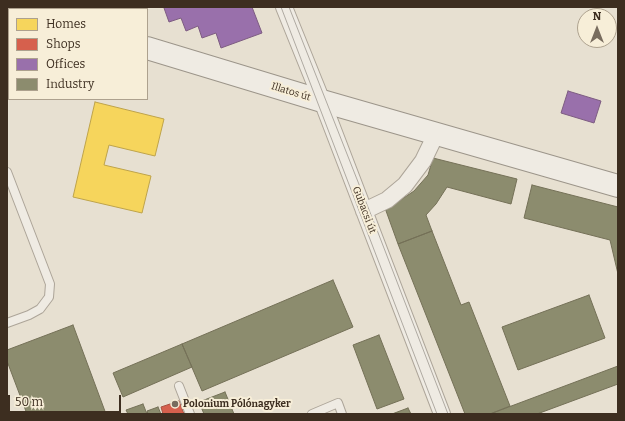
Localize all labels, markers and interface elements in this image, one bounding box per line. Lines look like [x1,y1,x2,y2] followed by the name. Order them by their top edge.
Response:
[8,8,148,100] legend
[577,8,617,48] north arrow
[593,10,601,23] text: N
[46,17,86,31] text: Homes
[46,37,80,51] text: Shops
[46,57,85,71] text: Offices
[46,77,94,91] text: Industry
[270,80,312,104] street label: Illatos út
[350,185,378,235] street label: Gubacsi út
[10,387,123,413] scale bar
[15,395,43,409] text: 50 m
[183,398,291,410] place label: Polonium Pólónagyker
[170,399,180,409] marker: Polonium Pólónagyker

